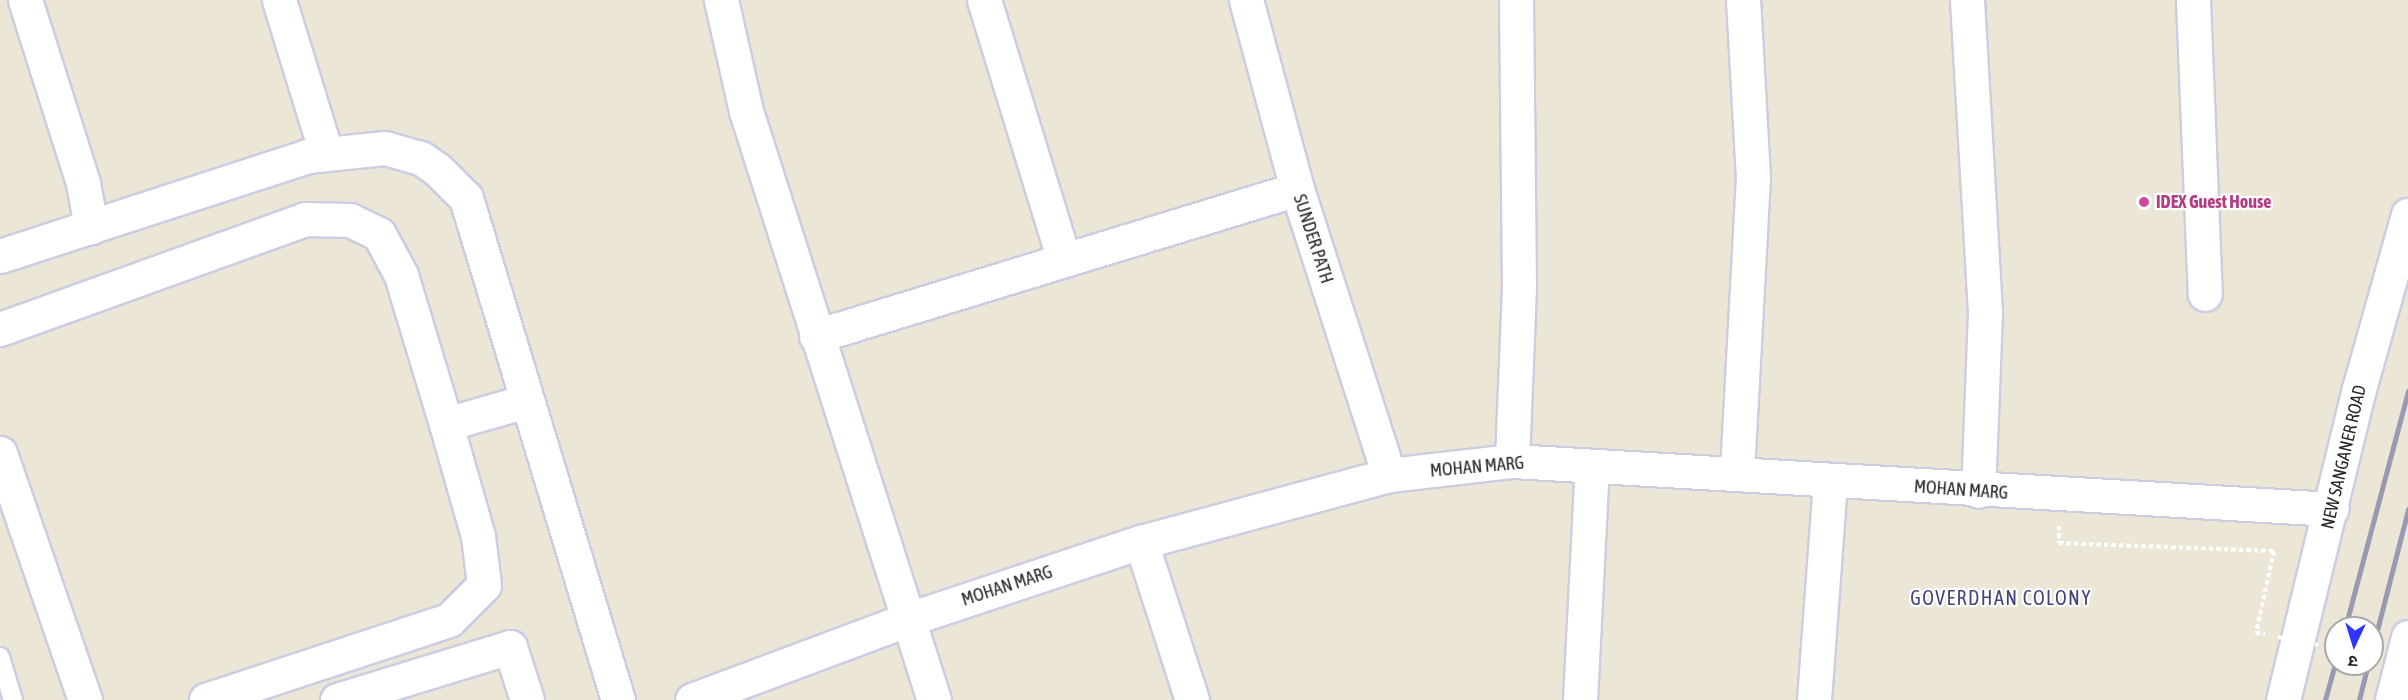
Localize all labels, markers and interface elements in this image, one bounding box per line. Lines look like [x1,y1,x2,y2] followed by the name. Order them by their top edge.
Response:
[2156,191,2271,213] place label: IDEX Guest House
[1288,192,1338,286] street label: SUNDER PATH
[2137,195,2151,209] marker: IDEX Guest House
[2317,383,2371,531] street label: NEW SANGANER ROAD
[1429,452,1525,482] street label: MOHAN MARG
[1913,476,2009,504] street label: MOHAN MARG
[959,561,1055,611] street label: MOHAN MARG
[1910,585,2092,609] district label: GOVERDHAN COLONY
[2324,616,2384,676] north arrow
[2348,653,2358,671] text: उ

